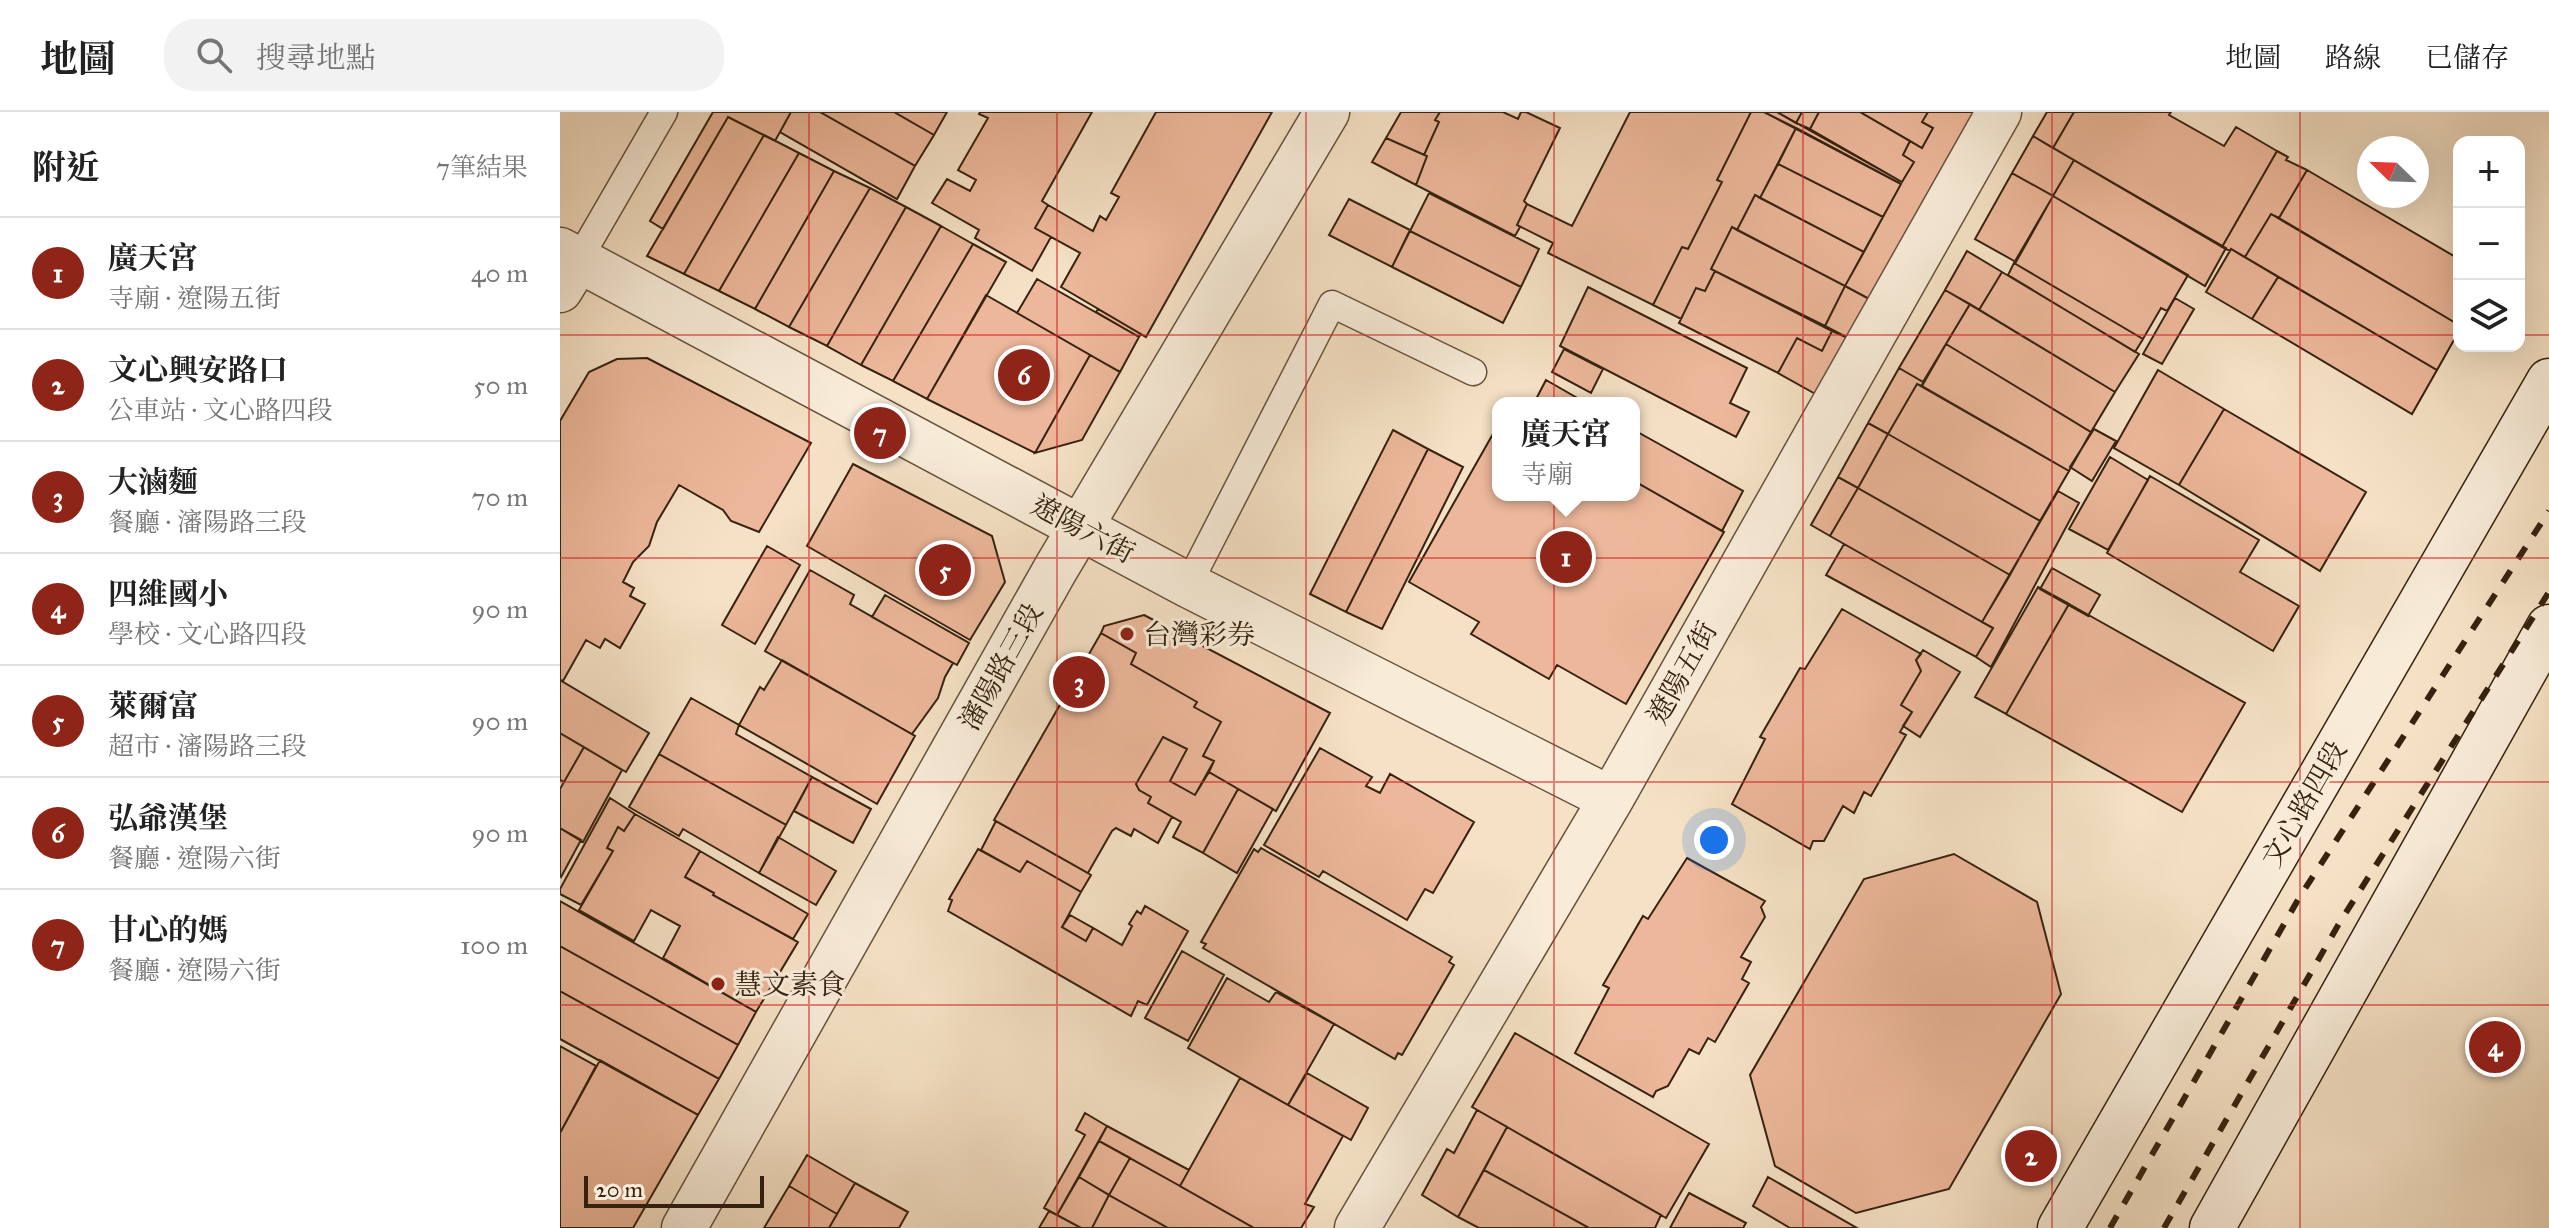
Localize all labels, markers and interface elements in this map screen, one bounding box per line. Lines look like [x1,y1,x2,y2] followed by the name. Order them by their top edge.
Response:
[164,19,724,91] search box
[192,33,236,77] icon: search
[40,36,116,82] text: 地圖
[256,40,376,76] text: 搜尋地點
[2225,40,2281,75] text: 地圖
[2325,40,2381,75] text: 路線
[2425,40,2509,75] text: 已儲存
[2357,136,2429,208] north arrow
[2453,136,2525,352] map controls
[2453,136,2525,208] button: +
[32,147,100,188] text: 附近
[436,151,528,183] text: 7筆結果
[2453,208,2525,280] button: −
[108,240,198,276] text: 廣天宮
[53,257,63,289] text: 1
[471,257,528,289] text: 40 m
[2453,280,2525,352] button: layers
[108,282,281,314] text: 寺廟 · 遼陽五街
[998,345,1050,405] pin: 6
[108,352,288,388] text: 文心興安路口
[52,369,64,401] text: 2
[473,369,528,401] text: 50 m
[108,394,333,426] text: 公車站 · 文心路四段
[1492,397,1640,501] popup
[854,403,906,463] pin: 7
[1521,416,1611,452] text: 廣天宮
[1521,458,1573,490] text: 寺廟
[108,464,198,500] text: 大滷麵
[53,481,63,513] text: 3
[472,481,528,513] text: 70 m
[1025,487,1141,571] street label: 遼陽六街
[108,506,307,538] text: 餐廳 · 瀋陽路三段
[1540,527,1592,587] pin: 1
[919,540,971,600] pin: 5
[108,576,228,612] text: 四維國小
[51,593,65,625] text: 4
[471,593,528,625] text: 90 m
[952,597,1050,737] street label: 瀋陽路三段
[1640,616,1724,730] street label: 遼陽五街
[1143,617,1255,652] place label: 台灣彩券
[108,618,307,650] text: 學校 · 文心路四段
[1118,625,1136,643] marker: 台灣彩券
[1053,652,1105,712] pin: 3
[108,688,198,724] text: 萊爾富
[52,705,64,737] text: 5
[471,705,528,737] text: 90 m
[108,730,307,762] text: 超市 · 瀋陽路三段
[2254,735,2354,873] street label: 文心路四段
[108,800,228,836] text: 弘爺漢堡
[51,817,65,849] text: 6
[471,817,528,849] text: 90 m
[1694,820,1734,860] your location
[108,842,281,874] text: 餐廳 · 遼陽六街
[108,912,228,948] text: 甘心的媽
[51,929,65,961] text: 7
[460,929,528,961] text: 100 m
[108,954,281,986] text: 餐廳 · 遼陽六街
[734,967,846,1002] place label: 慧文素食
[709,975,727,993] marker: 慧文素食
[2469,1017,2521,1077] pin: 4
[2005,1126,2057,1186] pin: 2
[584,1172,764,1208] scale bar
[596,1176,643,1203] text: 20 m

